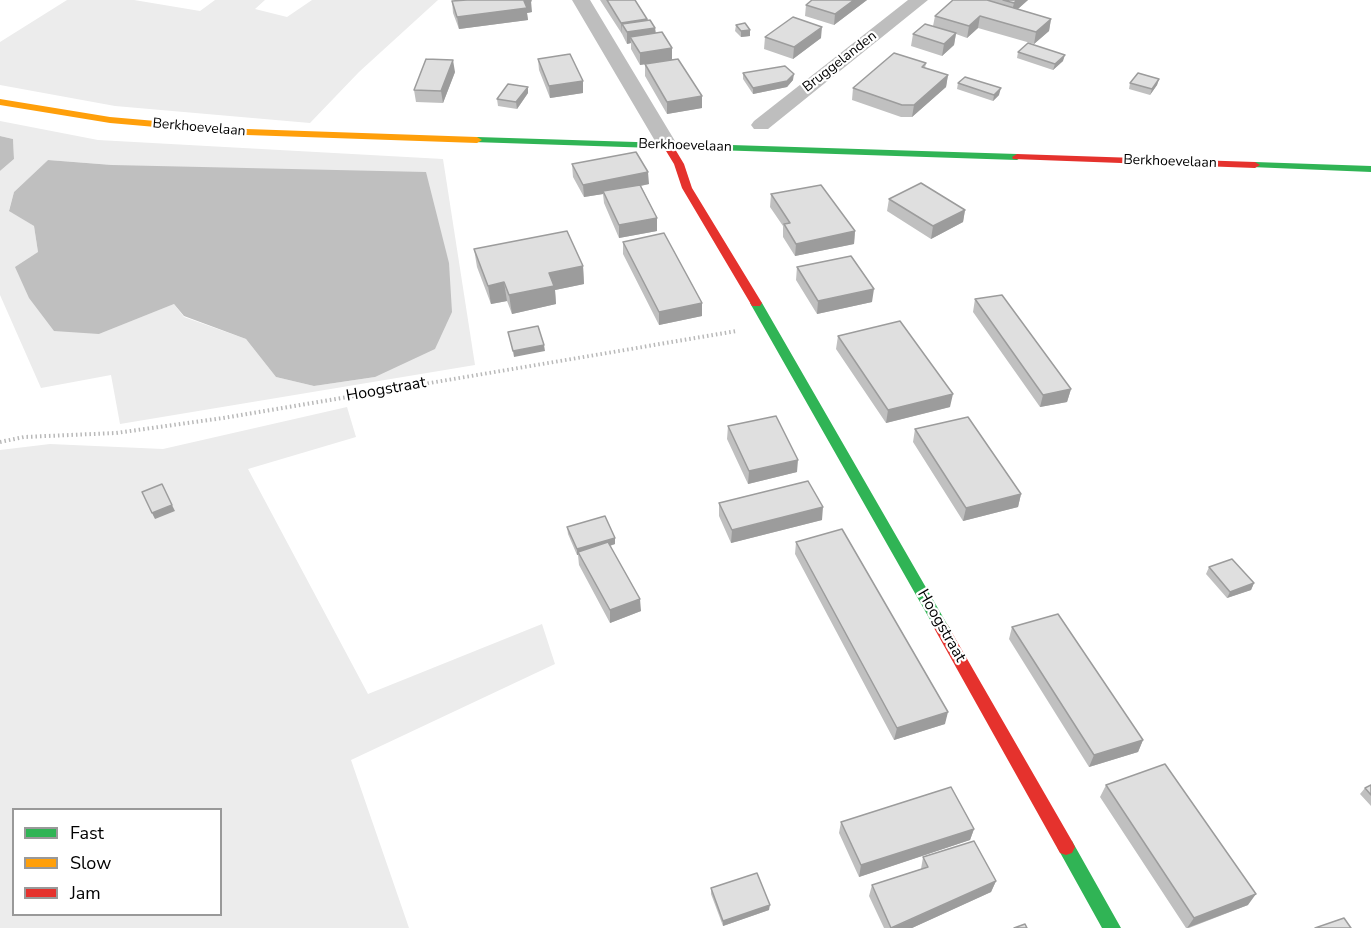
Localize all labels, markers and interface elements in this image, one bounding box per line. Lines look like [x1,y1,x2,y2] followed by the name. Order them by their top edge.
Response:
[800,28,880,96] street label: Bruggelanden
[152,116,246,140] street label: Berkhoevelaan
[638,136,732,156] street label: Berkhoevelaan
[1123,152,1217,172] street label: Berkhoevelaan
[345,374,427,406] street label: Hoogstraat
[912,586,970,666] street label: Hoogstraat
[12,808,222,916] legend
[70,821,104,845] text: Fast
[70,851,111,875] text: Slow
[70,881,101,905] text: Jam

